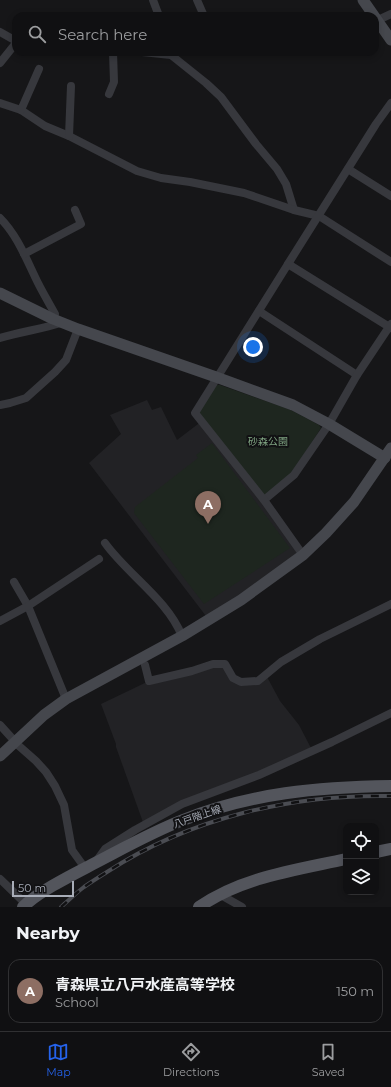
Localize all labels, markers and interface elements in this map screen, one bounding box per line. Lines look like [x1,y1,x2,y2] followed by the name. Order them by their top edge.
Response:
[12,12,379,56] search box
[26,23,48,45] icon: search
[58,25,147,44] text: Search here
[243,337,263,357] your location
[248,435,288,448] park label: 砂森公園
[195,491,221,524] pin: A
[171,802,223,831] street label: 八戸階上線
[343,823,379,895] map controls
[343,823,379,859] button: locate
[343,859,379,895] button: layers
[12,879,74,898] scale bar
[18,881,46,895] text: 50 m
[16,923,80,943] text: Nearby
[55,975,235,994] text: 青森県立八戸水産高等学校
[25,983,35,999] text: A
[336,983,374,999] text: 150 m
[55,994,99,1010] text: School
[46,1041,71,1079] tab: Map
[163,1041,219,1079] tab: Directions
[312,1041,345,1079] tab: Saved

